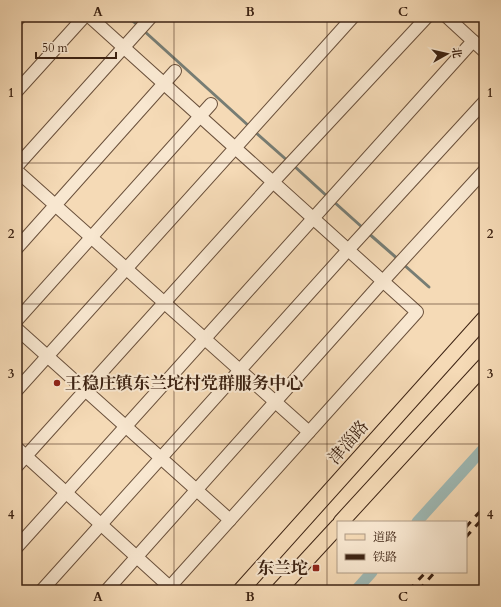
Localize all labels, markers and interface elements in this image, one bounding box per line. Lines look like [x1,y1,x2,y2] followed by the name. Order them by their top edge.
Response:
[93,3,103,21] text: A
[245,3,255,21] text: B
[398,3,408,21] text: C
[36,34,116,60] scale bar
[427,34,467,74] north arrow
[42,40,69,56] text: 50 m
[448,46,465,59] text: 北
[8,84,14,102] text: 1
[487,84,493,102] text: 1
[8,225,15,243] text: 2
[487,225,494,243] text: 2
[8,365,15,383] text: 3
[487,365,494,383] text: 3
[65,372,303,395] place label: 王稳庄镇东兰坨村党群服务中心
[52,378,62,388] marker: 王稳庄镇东兰坨村党群服务中心
[323,416,374,469] street label: 津淄路
[8,506,15,524] text: 4
[487,506,494,524] text: 4
[337,521,467,573] legend
[373,529,397,545] text: 道路
[373,549,397,565] text: 铁路
[257,557,308,580] place label: 东兰坨
[311,563,321,573] marker: 东兰坨
[93,588,103,606] text: A
[245,588,255,606] text: B
[398,588,408,606] text: C

